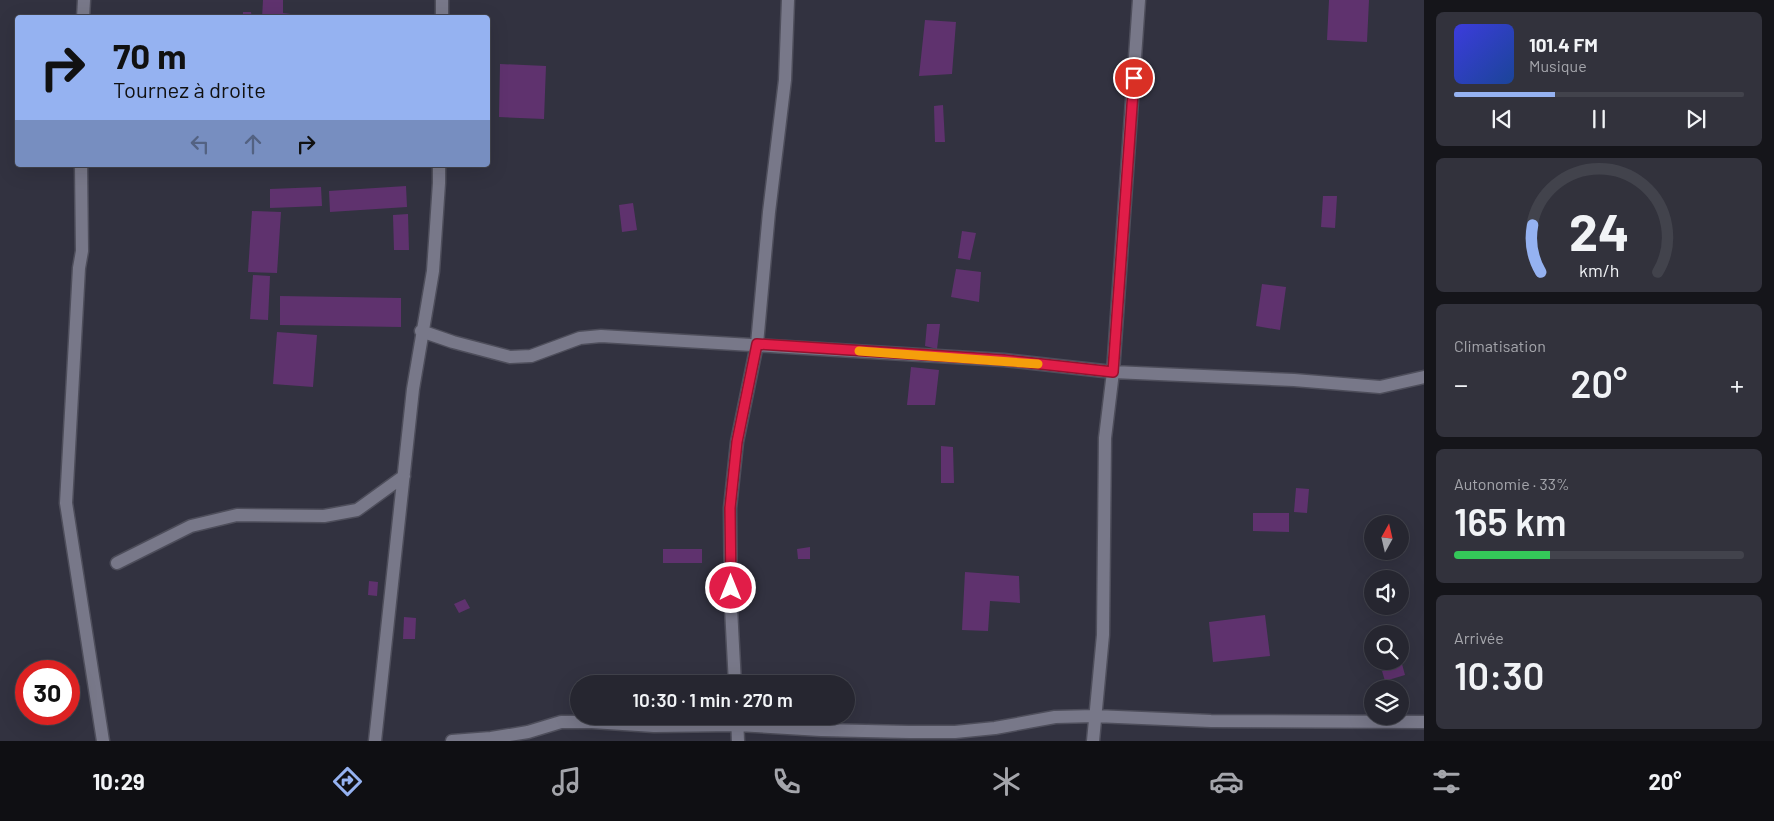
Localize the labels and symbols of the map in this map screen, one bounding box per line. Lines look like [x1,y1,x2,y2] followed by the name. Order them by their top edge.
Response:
[1113,57,1155,99] pin
[1364,515,1409,560] north arrow
[704,561,756,613] position arrow
[15,660,80,725] speed limit sign: 30

